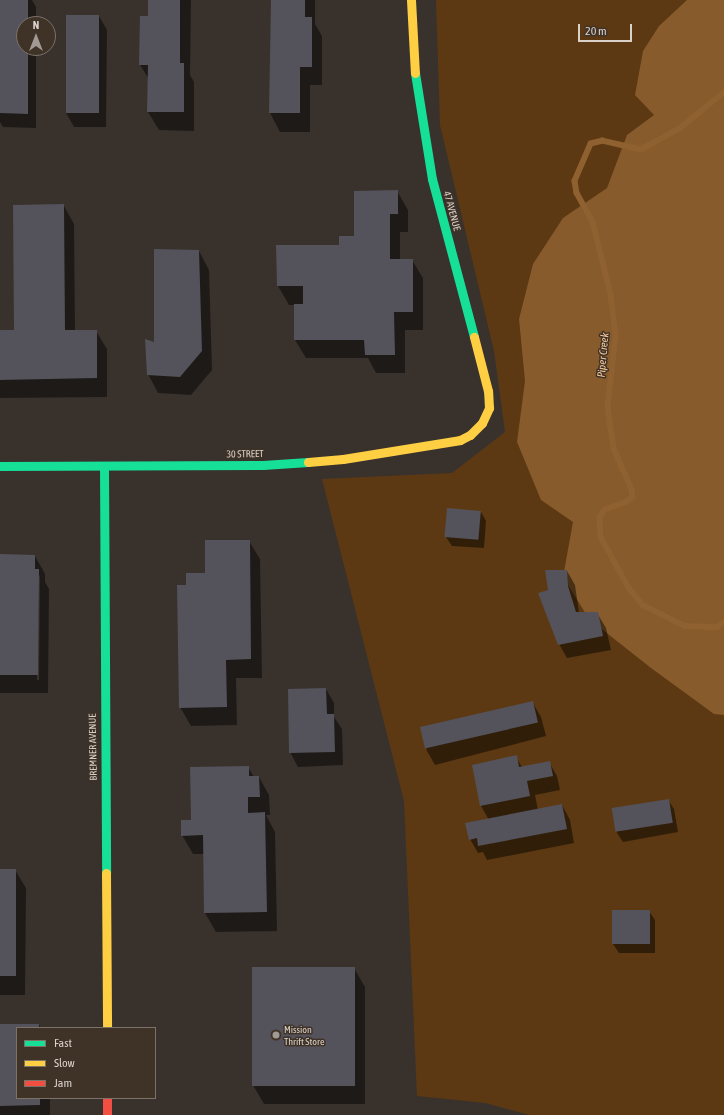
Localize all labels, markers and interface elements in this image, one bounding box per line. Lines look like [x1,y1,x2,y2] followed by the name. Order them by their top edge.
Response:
[16,16,56,56] north arrow
[580,16,634,42] scale bar
[33,19,39,31] text: N
[585,24,607,38] text: 20 m
[441,190,463,232] street label: 47 AVENUE
[594,332,612,378] water label: Piper Creek
[226,448,264,460] street label: 30 STREET
[86,713,100,781] street label: BREMNER AVENUE
[284,1023,324,1046] place label: Mission Thrift Store
[16,1027,156,1099] legend
[271,1030,281,1040] marker: Mission Thrift Store
[54,1036,72,1050] text: Fast
[54,1056,75,1070] text: Slow
[54,1076,72,1090] text: Jam

